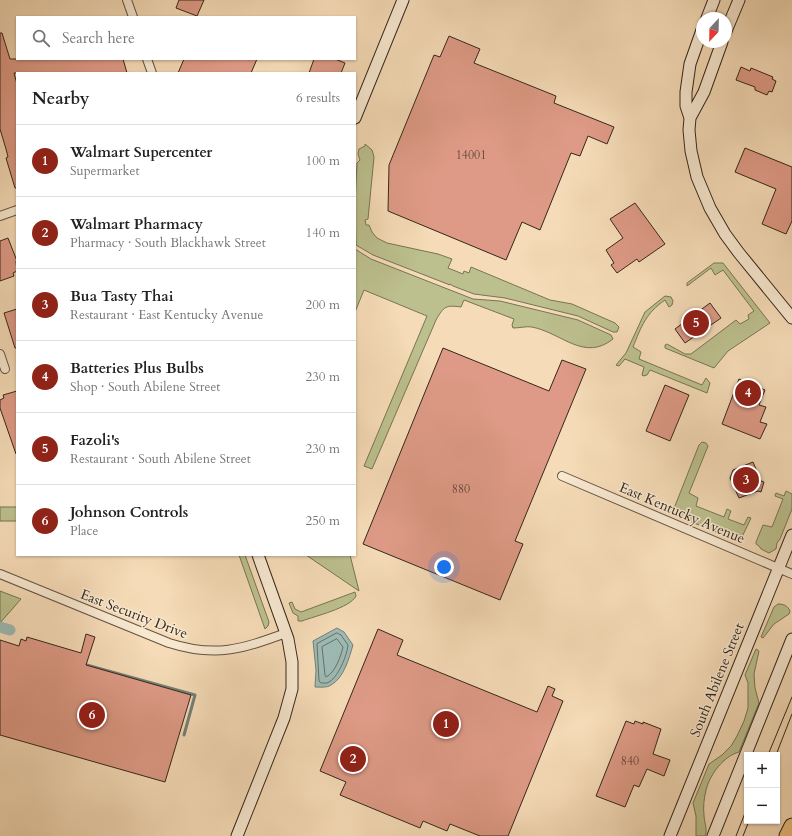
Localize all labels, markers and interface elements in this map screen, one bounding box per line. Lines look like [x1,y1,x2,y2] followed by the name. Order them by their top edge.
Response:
[696,12,732,48] north arrow
[16,16,356,60] search box
[30,27,52,49] icon: search
[62,28,135,48] text: Search here
[32,87,89,110] text: Nearby
[296,89,340,107] text: 6 results
[70,142,212,162] text: Walmart Supercenter
[456,147,486,163] house number: 14001
[42,152,48,170] text: 1
[306,152,340,170] text: 100 m
[70,162,140,180] text: Supermarket
[70,214,203,234] text: Walmart Pharmacy
[42,224,48,242] text: 2
[306,224,340,242] text: 140 m
[70,234,266,252] text: Pharmacy · South Blackhawk Street
[70,286,174,306] text: Bua Tasty Thai
[42,296,48,314] text: 3
[306,296,340,314] text: 200 m
[70,306,263,324] text: Restaurant · East Kentucky Avenue
[683,308,709,338] pin: 5
[70,358,204,378] text: Batteries Plus Bulbs
[42,368,48,386] text: 4
[306,368,340,386] text: 230 m
[70,378,220,396] text: Shop · South Abilene Street
[735,378,761,408] pin: 4
[70,430,120,450] text: Fazoli's
[42,440,48,458] text: 5
[306,440,340,458] text: 230 m
[70,450,251,468] text: Restaurant · South Abilene Street
[733,465,759,495] pin: 3
[616,478,748,548] street label: East Kentucky Avenue
[452,481,470,497] house number: 880
[70,502,188,522] text: Johnson Controls
[42,512,48,530] text: 6
[306,512,340,530] text: 250 m
[70,522,98,540] text: Place
[434,557,454,577] your location
[78,585,190,643] street label: East Security Drive
[685,620,749,740] street label: South Abilene Street
[79,700,105,730] pin: 6
[433,709,459,739] pin: 1
[340,744,366,774] pin: 2
[744,752,780,824] map controls
[744,752,780,788] button: +
[621,753,639,769] house number: 840
[744,788,780,824] button: −

